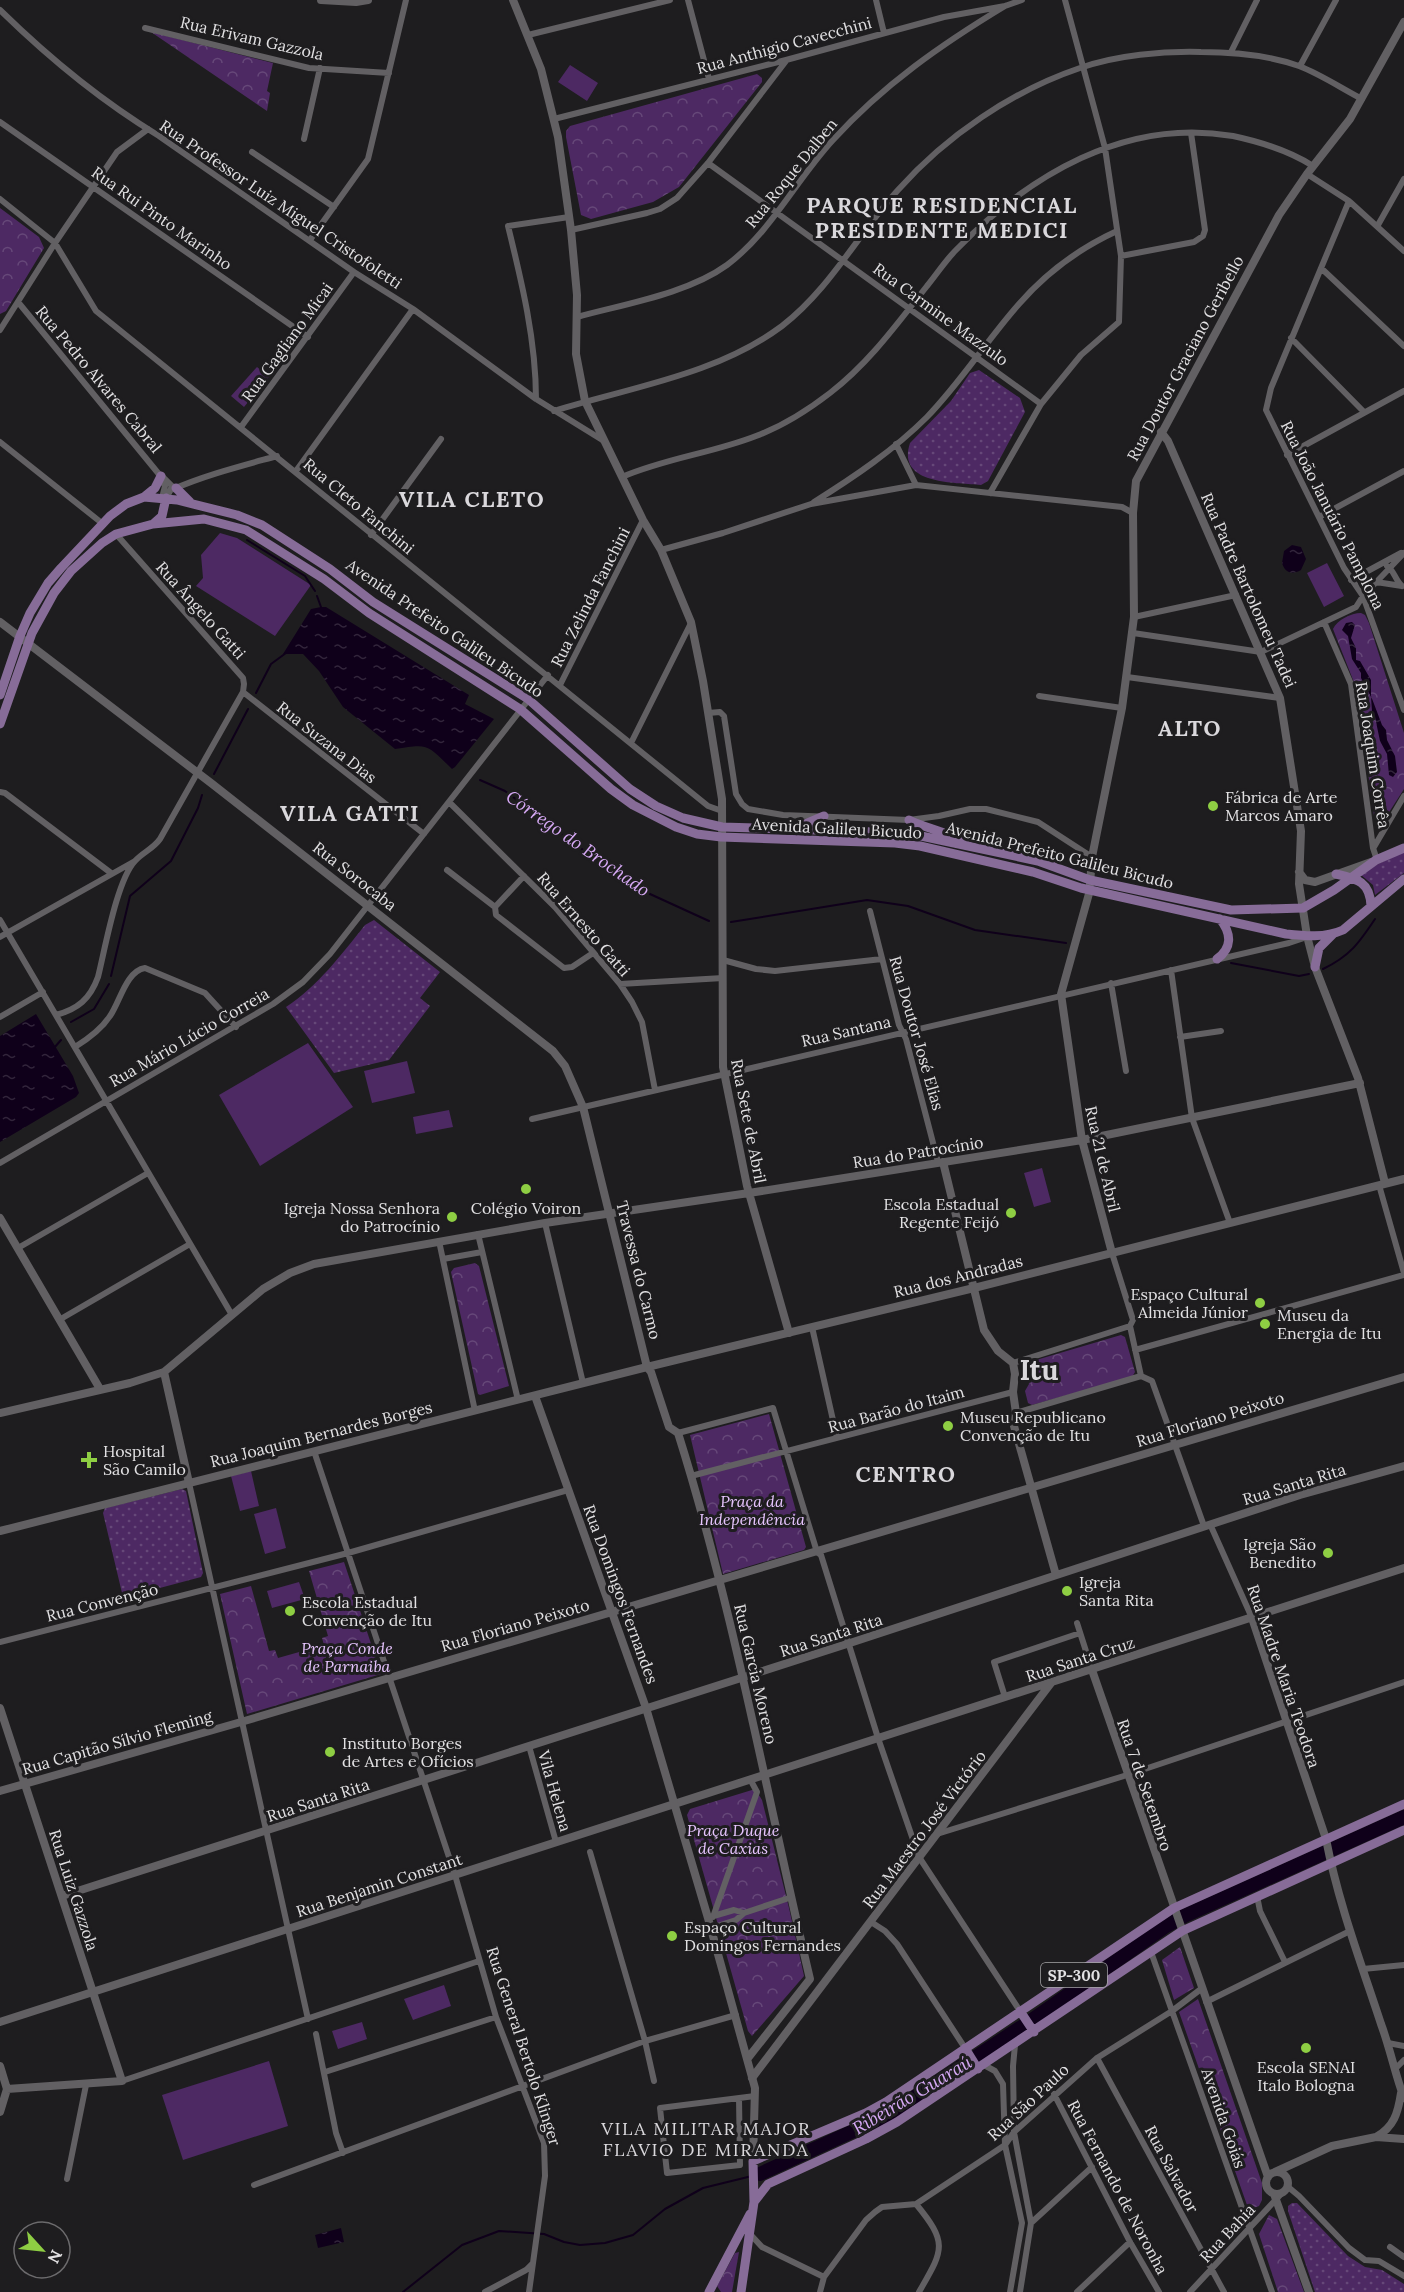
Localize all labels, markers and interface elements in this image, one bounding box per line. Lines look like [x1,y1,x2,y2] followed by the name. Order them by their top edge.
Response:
[178,12,326,64] street label: Rua Erivam Gazzola
[694,12,874,78] street label: Rua Anthigio Cavecchini
[741,114,841,232] street label: Rua Roque Dalben
[156,115,406,293] street label: Rua Professor Luiz Miguel Cristofoletti
[88,162,236,274] street label: Rua Rui Pinto Marinho
[806,191,1078,244] district label: PARQUE RESIDENCIAL PRESIDENTE MEDICI
[1122,252,1248,464] street label: Rua Doutor Graciano Geribello
[869,258,1013,370] street label: Rua Carmine Mazzulo
[237,278,337,406] street label: Rua Gagliano Micai
[32,301,166,457] street label: Rua Pedro Alvares Cabral
[1277,417,1389,613] street label: Rua João Januário Pamplona
[299,454,419,558] street label: Rua Cleto Fanchini
[399,485,545,513] district label: VILA CLETO
[1197,489,1301,691] street label: Rua Padre Bartolomeu Tadei
[546,524,634,670] street label: Rua Zelinda Fanchini
[342,554,547,702] street label: Avenida Prefeito Galileu Bicudo
[152,557,250,663] street label: Rua Ângelo Gatti
[1352,680,1394,830] street label: Rua Joaquim Corrêa
[273,697,381,787] street label: Rua Suzana Dias
[1158,714,1222,742] district label: ALTO
[502,785,654,901] water label: Córrego do Brochado
[1225,787,1338,825] place label: Fábrica de Arte Marcos Amaro
[280,799,420,827] district label: VILA GATTI
[1206,799,1220,813] marker: Fábrica de Arte Marcos Amaro
[751,814,922,842] street label: Avenida Galileu Bicudo
[943,817,1176,893] street label: Avenida Prefeito Galileu Bicudo
[309,837,401,915] street label: Rua Sorocaba
[533,868,635,980] street label: Rua Ernesto Gatti
[885,954,949,1112] street label: Rua Doutor José Elias
[106,983,272,1091] street label: Rua Mário Lúcio Correia
[799,1011,893,1051] street label: Rua Santana
[727,1057,771,1185] street label: Rua Sete de Abril
[1081,1104,1125,1214] street label: Rua 21 de Abril
[851,1132,985,1172] street label: Rua do Patrocínio
[519,1182,533,1196] marker: Colégio Voiron
[883,1194,999,1232] place label: Escola Estadual Regente Feijó
[284,1198,440,1236] place label: Igreja Nossa Senhora do Patrocínio
[471,1198,582,1218] place label: Colégio Voiron
[612,1199,666,1341] street label: Travessa do Carmo
[1004,1206,1018,1220] marker: Escola Estadual Regente Feijó
[445,1210,459,1224] marker: Igreja Nossa Senhora do Patrocínio
[891,1250,1025,1302] street label: Rua dos Andradas
[1131,1284,1248,1322] place label: Espaço Cultural Almeida Júnior
[1253,1296,1267,1310] marker: Espaço Cultural Almeida Júnior
[1277,1305,1382,1343] place label: Museu da Energia de Itu
[1258,1317,1272,1331] marker: Museu da Energia de Itu
[1019,1352,1059,1388] district label: Itu
[826,1381,966,1437] street label: Rua Barão do Itaim
[1134,1387,1286,1451] street label: Rua Floriano Peixoto
[208,1397,434,1471] street label: Rua Joaquim Bernardes Borges
[960,1407,1106,1445] place label: Museu Republicano Convenção de Itu
[941,1419,955,1433] marker: Museu Republicano Convenção de Itu
[103,1441,186,1479] place label: Hospital São Camilo
[80,1451,98,1469] marker: Hospital São Camilo
[1240,1459,1348,1509] street label: Rua Santa Rita
[855,1460,957,1488] district label: CENTRO
[699,1491,805,1529] park label: Praça da Independência
[579,1502,663,1686] street label: Rua Domingos Fernandes
[1243,1534,1316,1572] place label: Igreja São Benedito
[1321,1546,1335,1560] marker: Igreja São Benedito
[1079,1572,1154,1610] place label: Igreja Santa Rita
[44,1578,160,1626] street label: Rua Convenção
[1243,1582,1325,1770] street label: Rua Madre Maria Teodora
[1060,1584,1074,1598] marker: Igreja Santa Rita
[302,1592,432,1630] place label: Escola Estadual Convenção de Itu
[438,1594,592,1656] street label: Rua Floriano Peixoto
[730,1602,782,1746] street label: Rua Garcia Moreno
[283,1604,297,1618] marker: Escola Estadual Convenção de Itu
[777,1609,885,1661] street label: Rua Santa Rita
[1023,1632,1137,1686] street label: Rua Santa Cruz
[301,1638,393,1676] park label: Praça Conde de Parnaiba
[20,1705,215,1779] street label: Rua Capitão Sílvio Fleming
[1113,1716,1177,1854] street label: Rua 7 de Setembro
[342,1733,474,1771] place label: Instituto Borges de Artes e Ofícios
[323,1745,337,1759] marker: Instituto Borges de Artes e Ofícios
[858,1746,990,1912] street label: Rua Maestro José Victório
[534,1747,576,1834] street label: Vila Helena
[264,1774,372,1826] street label: Rua Santa Rita
[687,1820,780,1858] park label: Praça Duque de Caxias
[45,1827,103,1953] street label: Rua Luiz Gazzola
[293,1848,465,1921] street label: Rua Benjamin Constant
[684,1917,841,1955] place label: Espaço Cultural Domingos Fernandes
[665,1929,679,1943] marker: Espaço Cultural Domingos Fernandes
[482,1944,566,2148] street label: Rua General Bertolo Klinger
[1041,1963,1107,1987] road number: SP-300
[1299,2041,1313,2055] marker: Escola SENAI Italo Bologna
[848,2050,976,2140] water label: Ribeirão Guaraú
[1257,2057,1355,2095] place label: Escola SENAI Italo Bologna
[983,2059,1073,2145] street label: Rua São Paulo
[1197,2064,1250,2171] street label: Avenida Goiás
[1063,2096,1173,2278] street label: Rua Fernando de Noronha
[600,2117,811,2161] district label: VILA MILITAR MAJOR FLAVIO DE MIRANDA
[1141,2122,1203,2216] street label: Rua Salvador
[1195,2200,1259,2266] street label: Rua Bahia
[12,2220,72,2280] north arrow
[44,2247,67,2267] text: N

